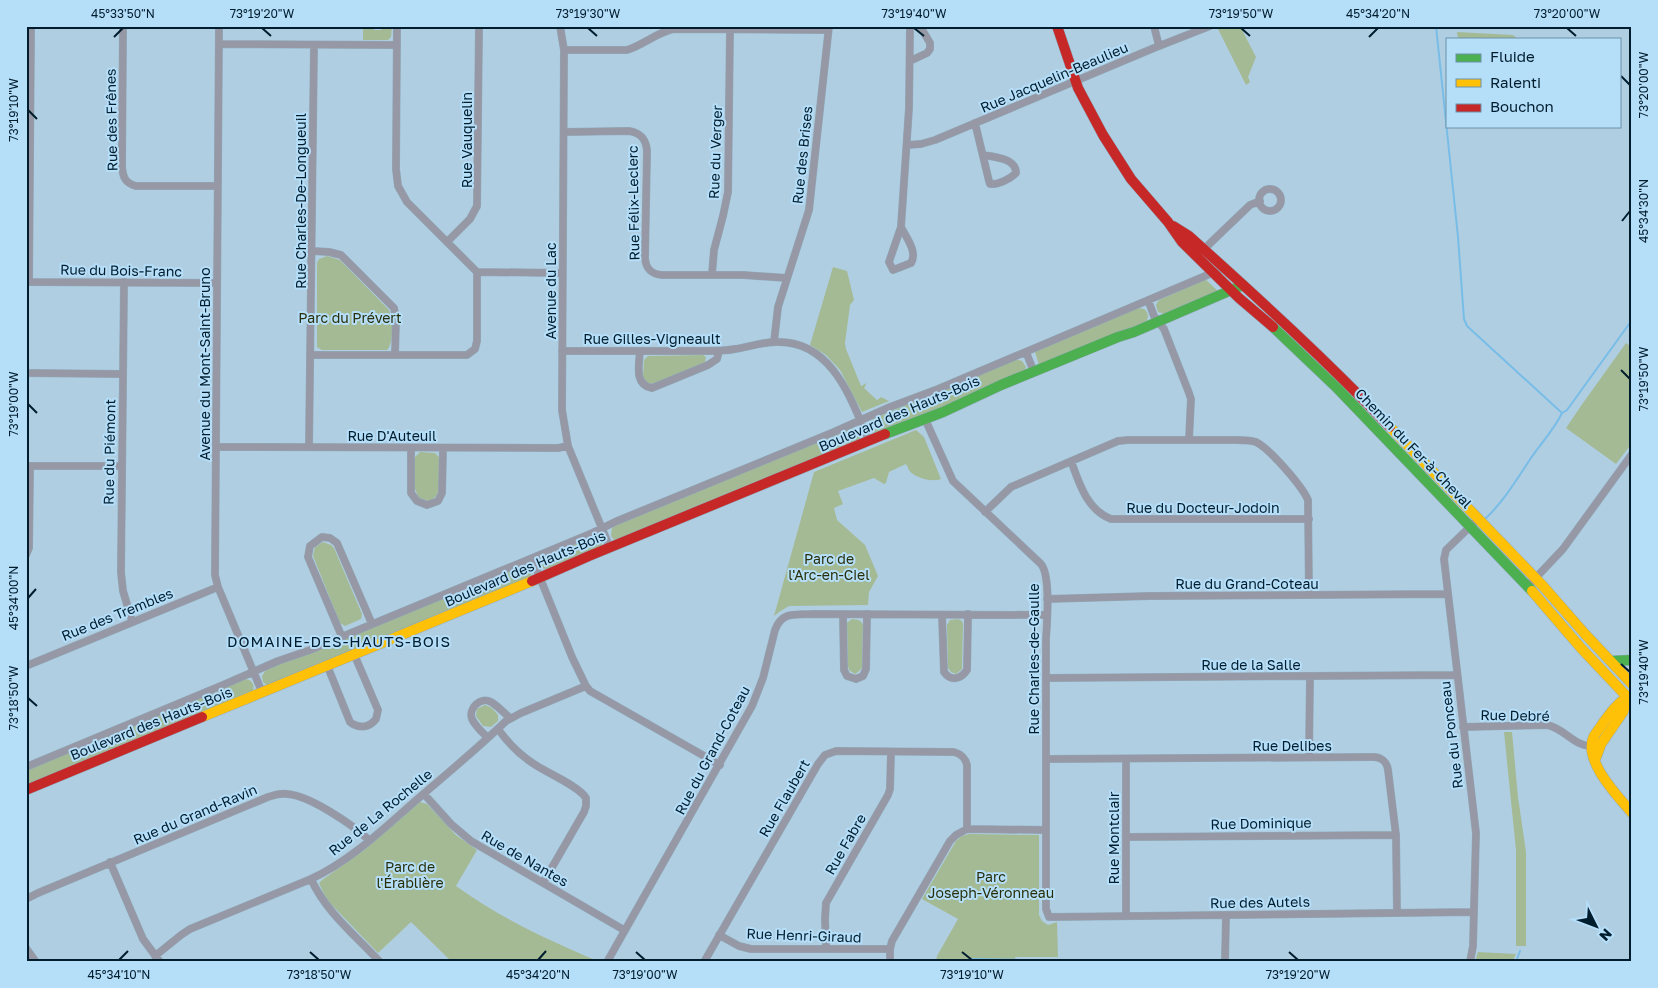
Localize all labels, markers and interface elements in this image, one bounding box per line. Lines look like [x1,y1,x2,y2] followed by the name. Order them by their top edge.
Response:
[91,6,155,21] text: 45°33'50"N
[230,6,295,21] text: 73°19'20"W
[556,6,621,21] text: 73°19'30"W
[882,6,947,21] text: 73°19'40"W
[1209,6,1274,21] text: 73°19'50"W
[1346,6,1410,21] text: 45°34'20"N
[1534,6,1601,21] text: 73°20'00"W
[978,38,1130,116] street label: Rue Jacquelin-Beaulieu
[1446,38,1620,128] legend
[1490,47,1535,65] text: Fluide
[1636,51,1651,118] text: 73°20'00"W
[102,68,120,172] street label: Rue des Frênes
[1490,73,1541,91] text: Ralenti
[6,78,21,142] text: 73°19'10"W
[458,92,475,188] street label: Rue Vauquelin
[1490,97,1554,115] text: Bouchon
[705,104,725,199] street label: Rue du Verger
[788,105,816,205] street label: Rue des Brises
[292,113,309,289] street label: Rue Charles-De-Longueuil
[623,145,643,261] street label: Rue Félix-Leclerc
[1636,179,1651,243] text: 45°34'30"N
[542,242,559,340] street label: Avenue du Lac
[60,260,182,280] street label: Rue du Bois-Franc
[196,267,213,461] street label: Avenue du Mont-Saint-Bruno
[298,309,402,326] park label: Parc du Prévert
[583,330,721,347] street label: Rue Gilles-Vigneault
[1636,346,1651,411] text: 73°19'50"W
[6,371,21,437] text: 73°19'00"W
[816,371,982,455] street label: Boulevard des Hauts-Bois
[1352,384,1476,512] street label: Chemin du Fer-à-Cheval
[100,399,118,505] street label: Rue du Piémont
[347,427,437,444] street label: Rue D'Auteuil
[1126,499,1280,516] street label: Rue du Docteur-Jodoin
[442,526,608,610] street label: Boulevard des Hauts-Bois
[788,550,870,583] park label: Parc de l'Arc-en-Ciel
[6,566,21,630] text: 45°34'00"N
[1175,575,1319,592] street label: Rue du Grand-Coteau
[1025,583,1042,735] street label: Rue Charles-de-Gaulle
[59,584,175,644] street label: Rue des Trembles
[227,632,451,650] district label: DOMAINE-DES-HAUTS-BOIS
[1636,639,1651,704] text: 73°19'40"W
[1201,656,1301,673] street label: Rue de la Salle
[6,665,21,730] text: 73°18'50"W
[1436,680,1466,790] street label: Rue du Ponceau
[68,683,234,763] street label: Boulevard des Hauts-Bois
[671,683,753,817] street label: Rue du Grand-Coteau
[1480,706,1550,724] street label: Rue Debré
[1252,737,1332,754] street label: Rue Delibes
[755,756,813,840] street label: Rue Flaubert
[325,765,435,859] street label: Rue de La Rochelle
[131,780,259,848] street label: Rue du Grand-Ravin
[1105,791,1122,885] street label: Rue Montclair
[821,811,869,877] street label: Rue Fabre
[1210,814,1312,832] street label: Rue Dominique
[478,826,572,890] street label: Rue de Nantes
[376,858,444,891] park label: Parc de l'Érablière
[928,868,1054,901] park label: Parc Joseph-Véronneau
[1210,893,1310,911] street label: Rue des Autels
[1570,900,1620,950] north arrow
[746,924,862,946] street label: Rue Henri-Giraud
[1596,925,1616,945] text: N
[87,967,151,982] text: 45°34'10"N
[287,967,352,982] text: 73°18'50"W
[506,967,570,982] text: 45°34'20"N
[612,967,678,982] text: 73°19'00"W
[940,967,1004,982] text: 73°19'10"W
[1266,967,1331,982] text: 73°19'20"W

